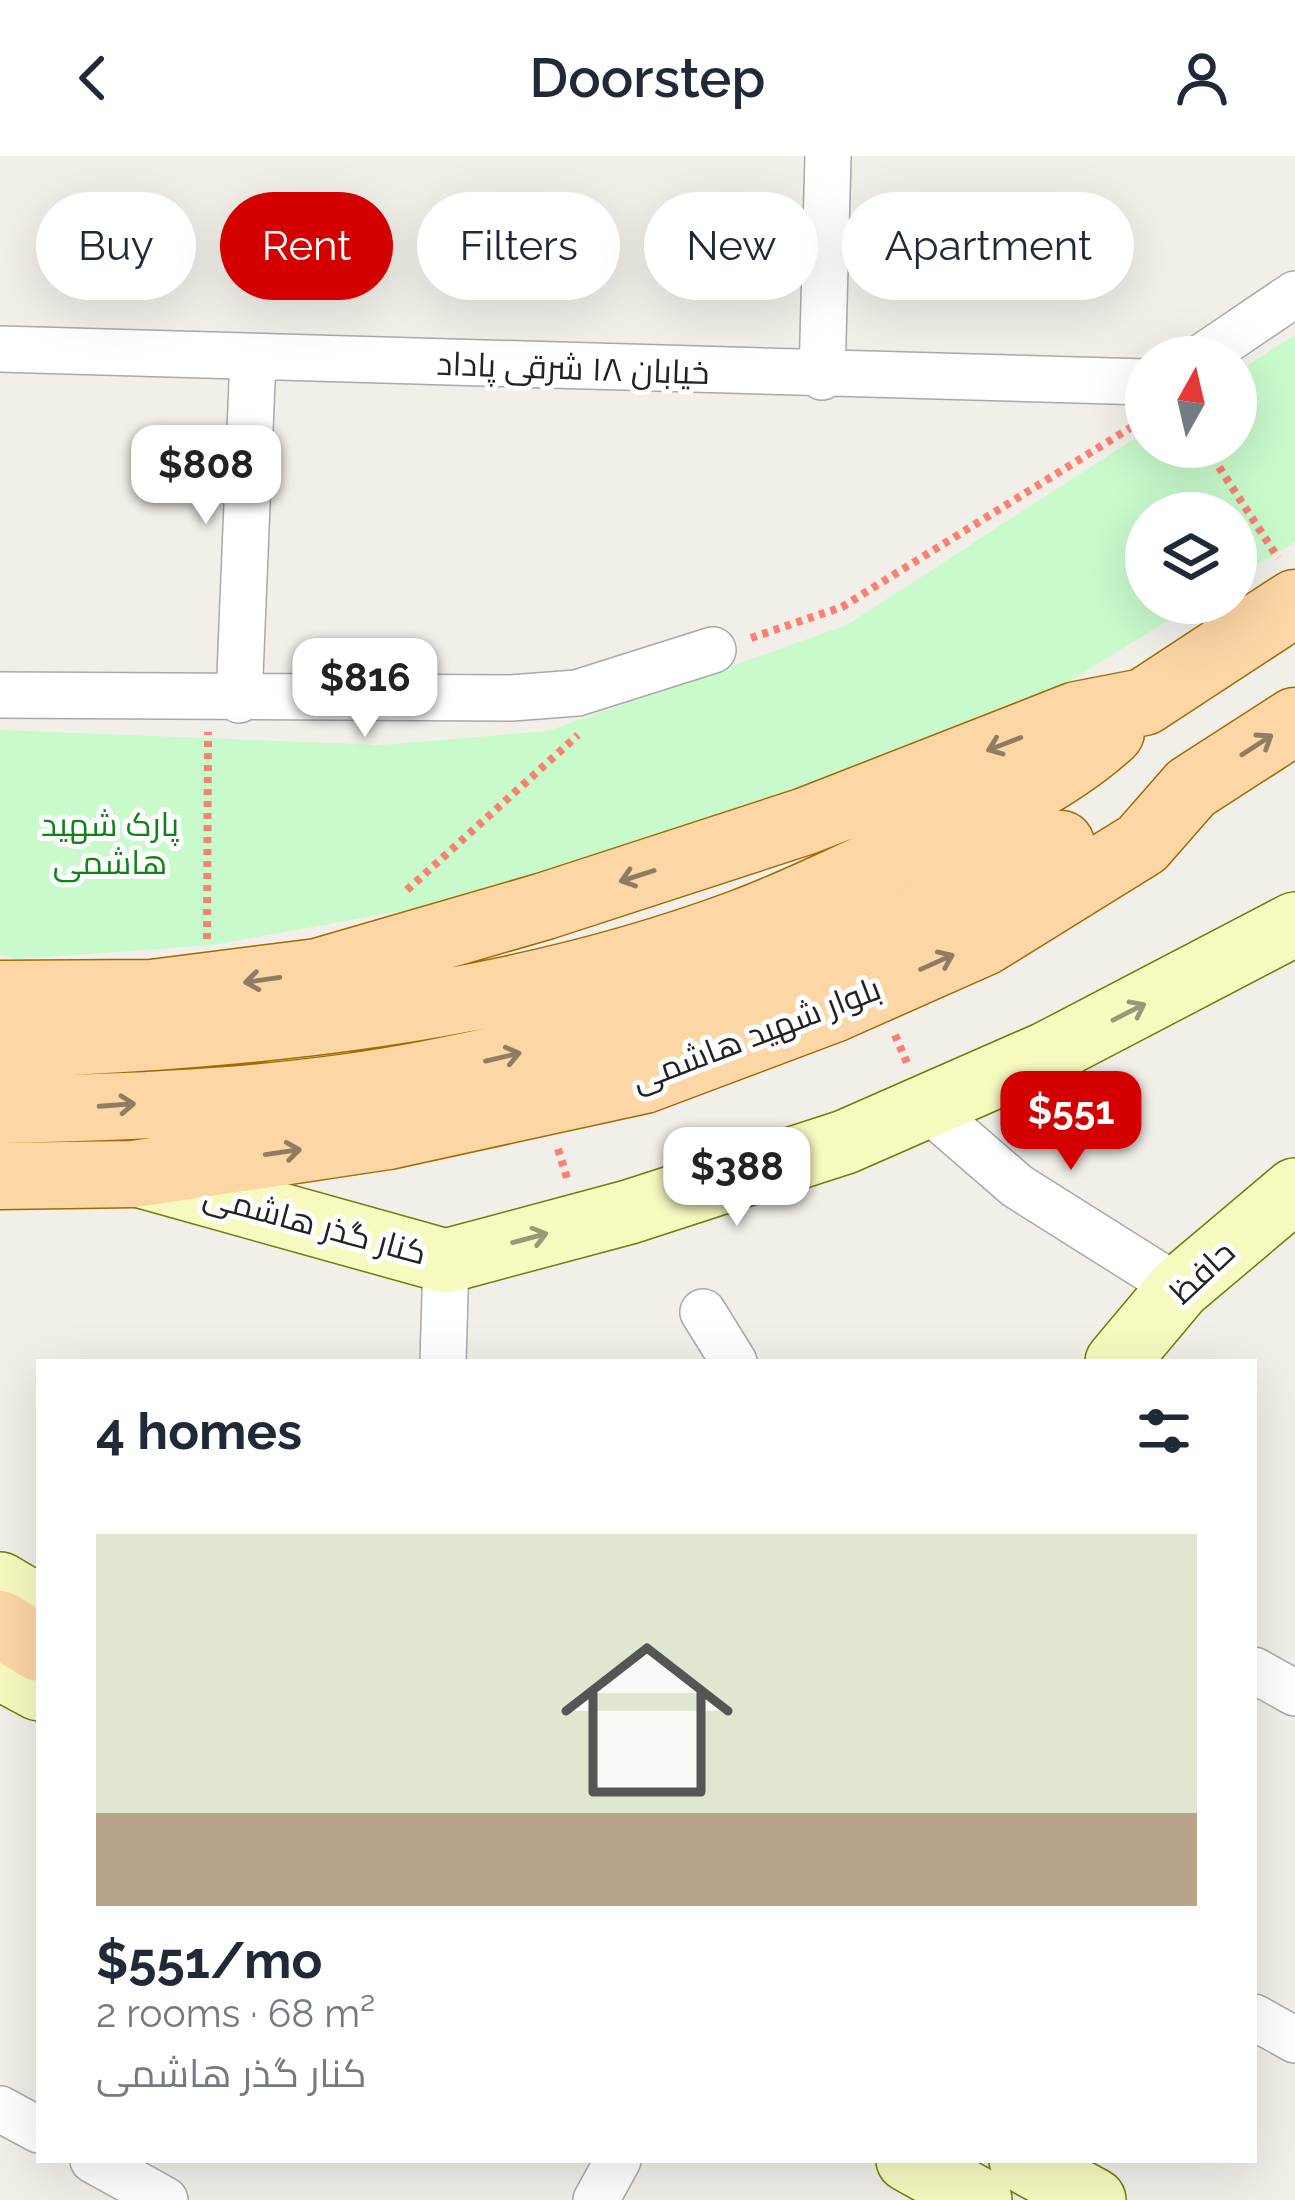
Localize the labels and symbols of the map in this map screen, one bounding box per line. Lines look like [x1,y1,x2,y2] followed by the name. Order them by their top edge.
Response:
[1125,336,1257,468] north arrow
[436,344,710,394] street label: خیابان ۱۸ شرقی پاداد
[135,425,277,527] pin: $808
[294,638,436,740] pin: $816
[1239,733,1273,758] one-way arrow
[986,735,1023,756] one-way arrow
[41,805,179,883] park label: پارک شهید هاشمی
[619,867,657,889] one-way arrow
[918,950,954,972] one-way arrow
[243,969,282,992] one-way arrow
[626,969,886,1100] street label: بلوار شهید هاشمی
[1111,1000,1146,1023] one-way arrow
[484,1045,522,1067] one-way arrow
[1000,1071,1142,1173] pin: $551
[97,1094,136,1117] one-way arrow
[666,1127,808,1229] pin: $388
[263,1140,302,1163] one-way arrow
[199,1176,431,1273] street label: کنار گذر هاشمی
[510,1226,548,1248] one-way arrow
[1161,1232,1243,1312] street label: حافظ

